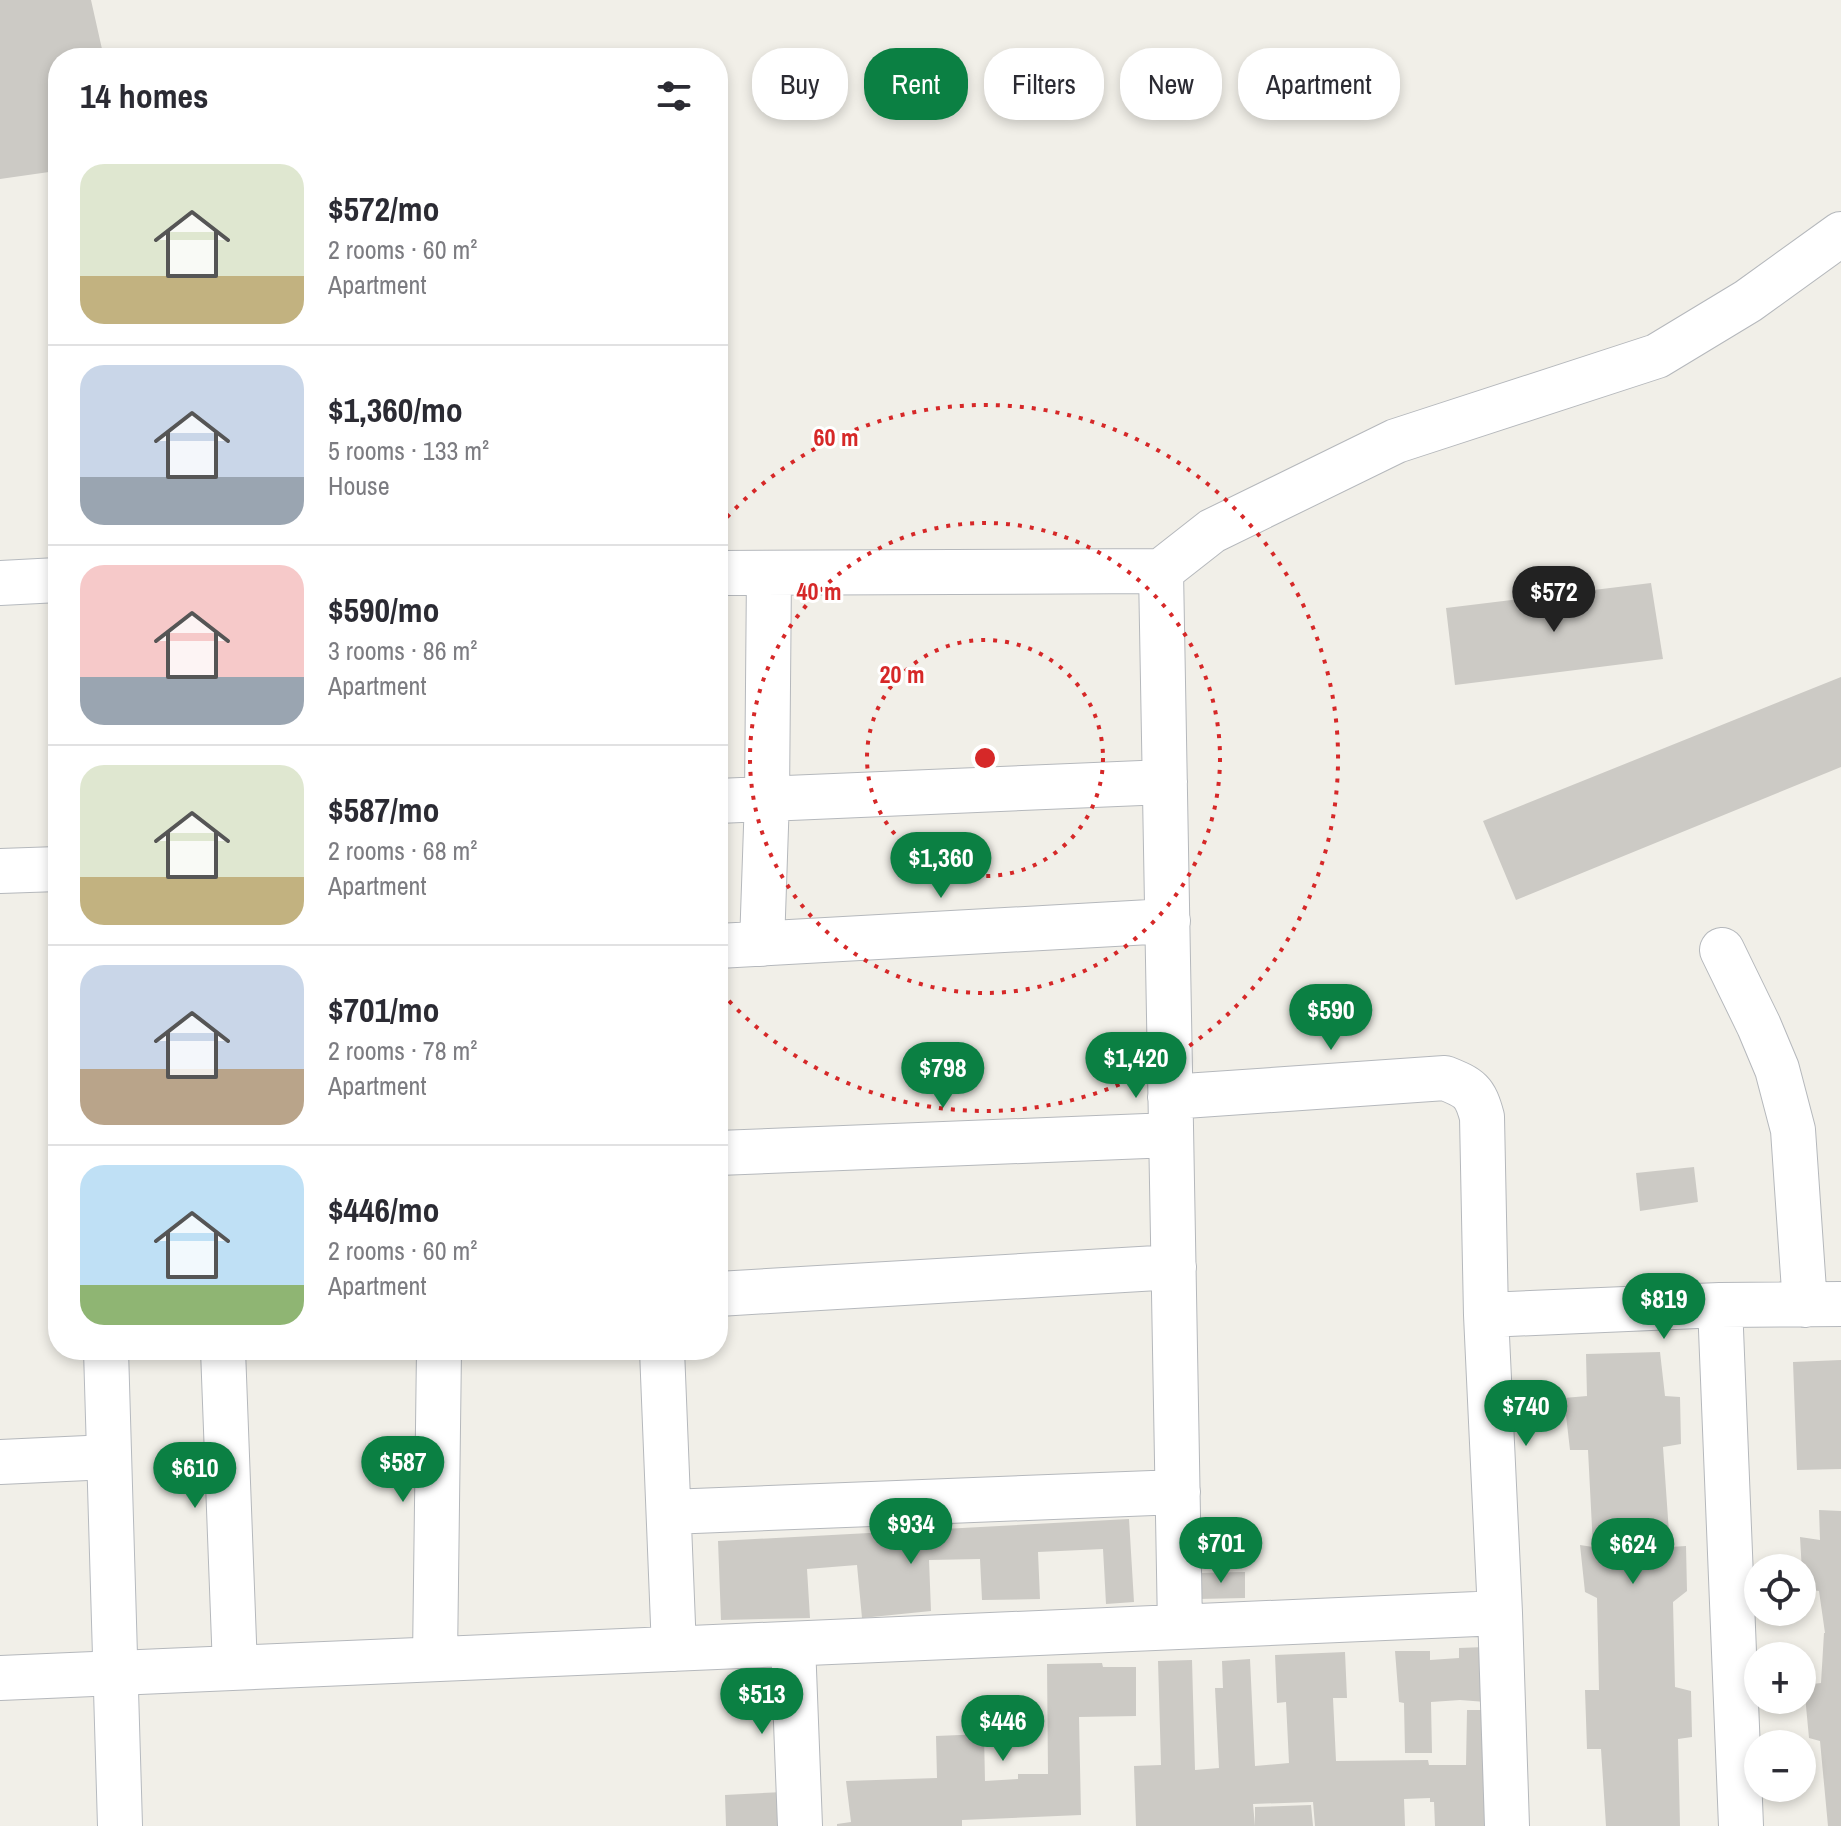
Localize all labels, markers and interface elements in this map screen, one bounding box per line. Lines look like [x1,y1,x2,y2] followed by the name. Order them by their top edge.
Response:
[752,48,848,120] chip: Buy
[864,48,968,120] chip: Rent
[984,48,1104,120] chip: Filters
[1120,48,1222,120] chip: New
[1238,48,1400,120] chip: Apartment
[80,73,209,119] text: 14 homes
[652,74,696,118] icon: filters
[328,186,440,232] text: $572/mo
[144,196,240,292] icon: home
[328,232,477,267] text: 2 rooms · 60 m²
[328,267,426,302] text: Apartment
[328,387,463,433] text: $1,360/mo
[144,397,240,493] icon: home
[814,421,858,453] text: 60 m
[328,433,489,468] text: 5 rooms · 133 m²
[328,468,390,503] text: House
[1507,566,1601,634] pin: $572
[1530,574,1578,609] text: $572
[797,575,841,607] text: 40 m
[328,587,440,633] text: $590/mo
[144,597,240,693] icon: home
[328,633,477,668] text: 3 rooms · 86 m²
[880,658,924,690] text: 20 m
[328,668,426,703] text: Apartment
[971,744,999,772] centre of rings
[328,787,440,833] text: $587/mo
[144,797,240,893] icon: home
[876,832,1006,900] pin: $1,360
[328,833,477,868] text: 2 rooms · 68 m²
[908,840,974,875] text: $1,360
[328,868,426,903] text: Apartment
[1284,984,1378,1052] pin: $590
[328,987,440,1033] text: $701/mo
[1307,992,1355,1027] text: $590
[144,997,240,1093] icon: home
[1071,1032,1201,1100] pin: $1,420
[328,1033,477,1068] text: 2 rooms · 78 m²
[1103,1040,1169,1075] text: $1,420
[896,1042,990,1110] pin: $798
[919,1050,967,1085] text: $798
[328,1068,426,1103] text: Apartment
[328,1187,440,1233] text: $446/mo
[144,1197,240,1293] icon: home
[328,1233,477,1268] text: 2 rooms · 60 m²
[328,1268,426,1303] text: Apartment
[1617,1273,1711,1341] pin: $819
[1640,1281,1688,1316] text: $819
[1479,1380,1573,1448] pin: $740
[1502,1388,1550,1423] text: $740
[356,1436,450,1504] pin: $587
[148,1442,242,1510] pin: $610
[379,1444,427,1479] text: $587
[171,1450,219,1485] text: $610
[864,1498,958,1566] pin: $934
[887,1506,935,1541] text: $934
[1174,1517,1268,1585] pin: $701
[1586,1518,1680,1586] pin: $624
[1197,1525,1245,1560] text: $701
[1609,1526,1657,1561] text: $624
[1744,1554,1816,1802] map controls
[1744,1554,1816,1626] button: locate
[1744,1642,1816,1714] button: +
[715,1668,809,1736] pin: $513
[738,1676,786,1711] text: $513
[956,1695,1050,1763] pin: $446
[979,1703,1027,1738] text: $446
[1744,1730,1816,1802] button: −

